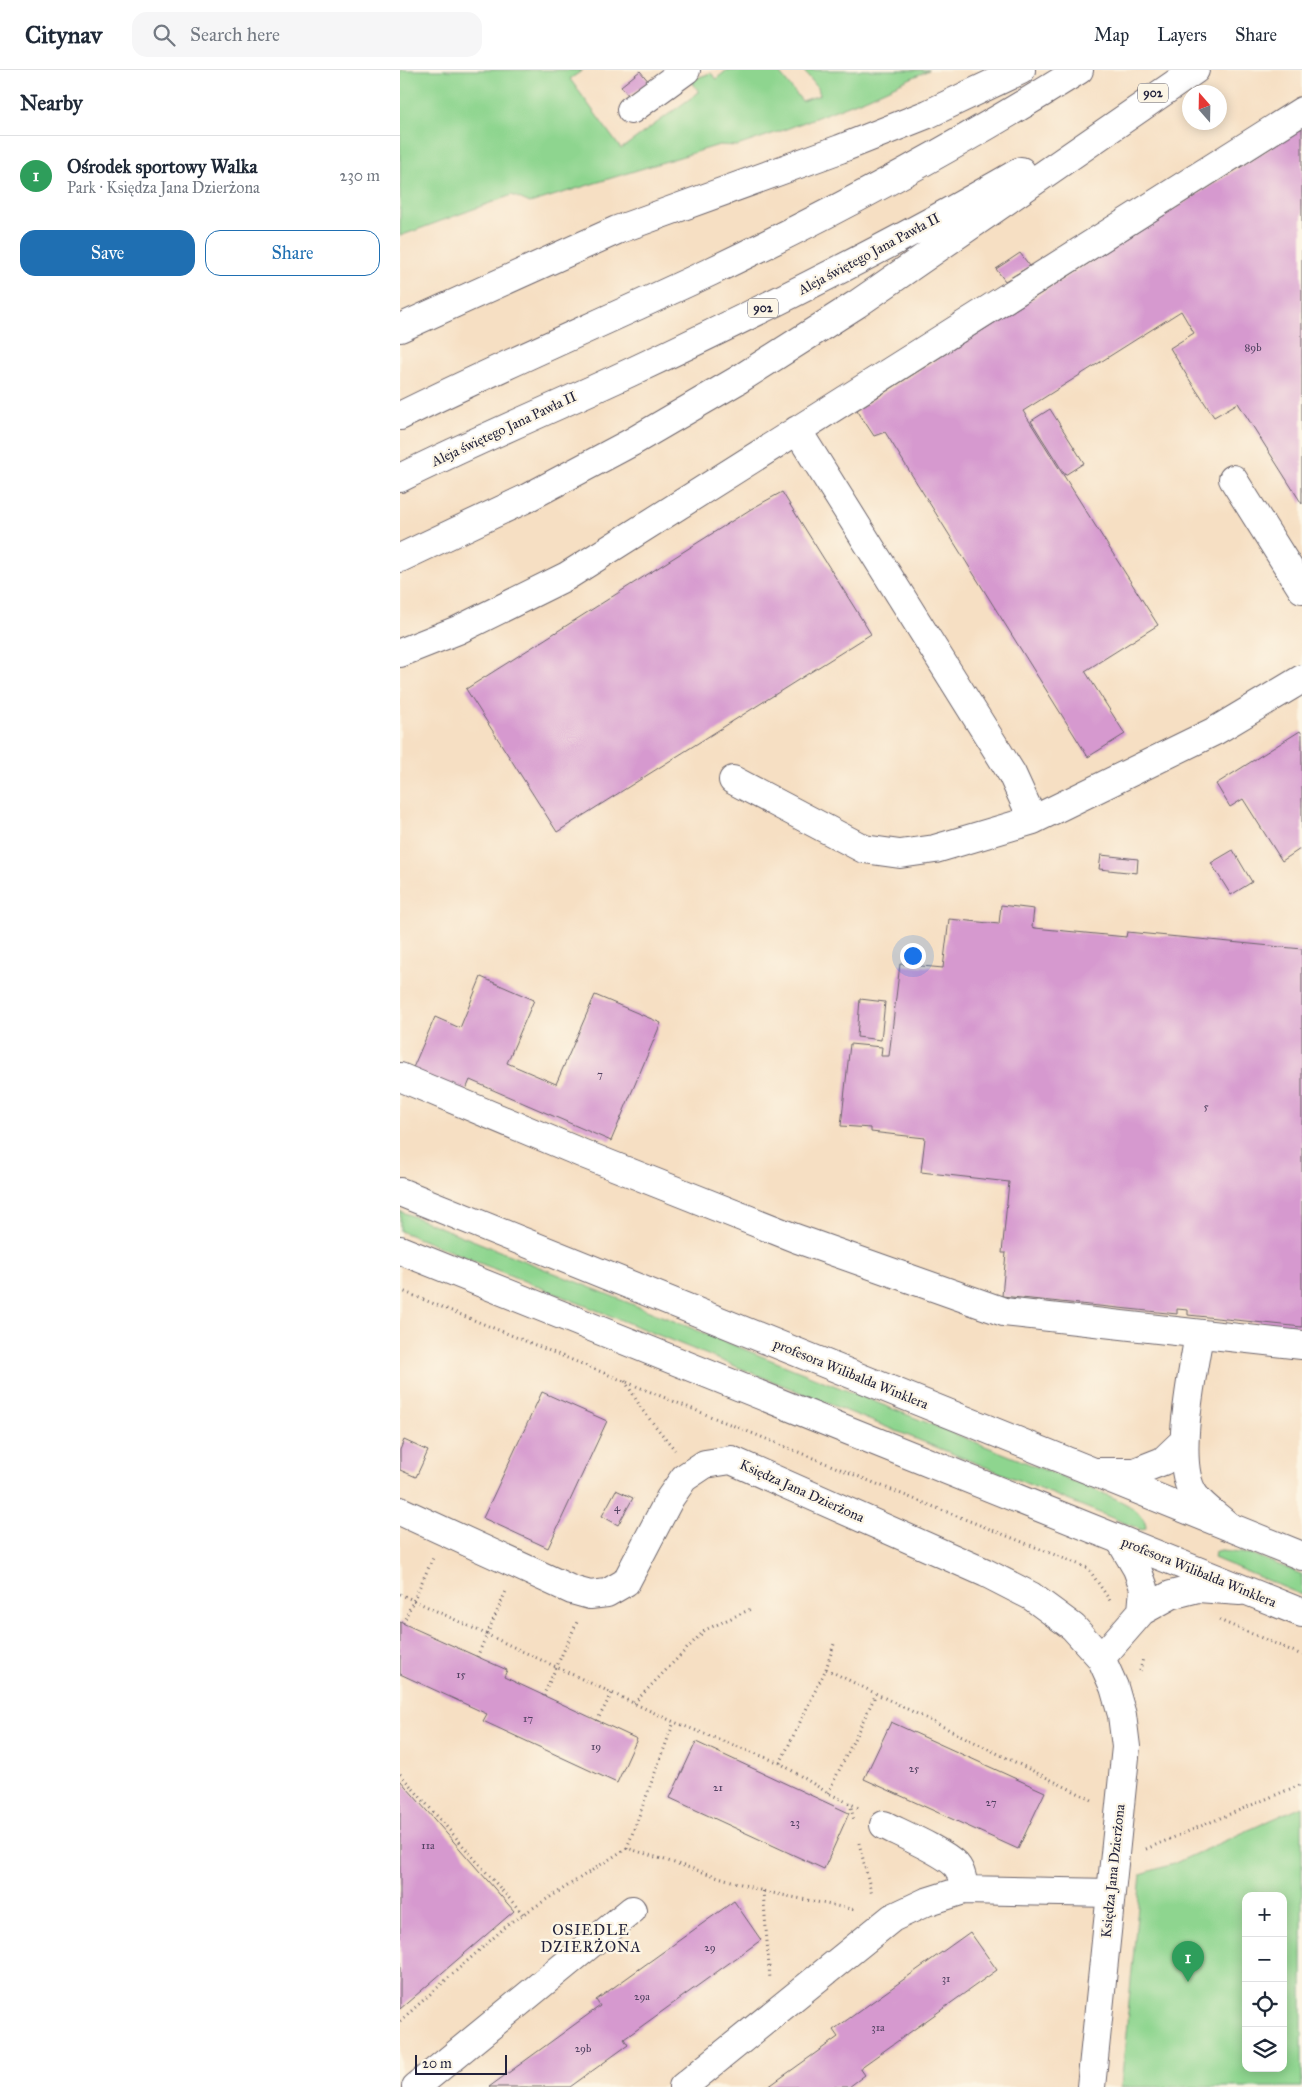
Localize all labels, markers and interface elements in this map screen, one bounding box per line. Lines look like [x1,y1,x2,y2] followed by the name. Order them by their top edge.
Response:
[132,12,482,57] search box
[25,20,102,50] text: Citynav
[150,21,178,49] icon: search
[190,23,280,46] text: Search here
[1094,24,1129,46] text: Map
[1157,24,1207,46] text: Layers
[1235,24,1277,46] text: Share
[1138,83,1168,102] road number: 902
[1182,85,1227,130] north arrow
[20,90,83,116] text: Nearby
[67,155,258,178] text: Ośrodek sportowy Walka
[33,166,39,185] text: 1
[340,166,380,185] text: 230 m
[67,178,260,197] text: Park · Księdza Jana Dzierżona
[794,209,943,300] street label: Aleja świętego Jana Pawła II
[20,230,195,276] button: Save
[205,230,380,276] button: Share
[748,298,778,318] road number: 902
[1244,341,1262,354] house number: 89b
[428,388,580,471] street label: Aleja świętego Jana Pawła II
[900,943,926,969] your location
[597,1068,603,1081] house number: 7
[1203,1100,1209,1113] house number: 5
[770,1335,931,1413] street label: profesora Wilibalda Winklera
[737,1456,867,1527] street label: Księdza Jana Dzierżona
[614,1501,621,1514] house number: 4
[1118,1533,1279,1611] street label: profesora Wilibalda Winklera
[456,1668,466,1681] house number: 15
[523,1712,533,1725] house number: 17
[591,1740,601,1753] house number: 19
[909,1762,919,1775] house number: 25
[713,1781,723,1794] house number: 21
[986,1796,997,1809] house number: 27
[1098,1803,1129,1939] street label: Księdza Jana Dzierżona
[790,1816,800,1829] house number: 23
[421,1839,435,1852] house number: 11a
[1242,1892,1287,2072] map controls
[1242,1892,1287,1937] button: +
[540,1921,642,1956] district label: OSIEDLE DZIERŻONA
[1242,1937,1287,1982] button: −
[704,1941,716,1954] house number: 29
[1172,1941,1204,1982] pin: 1
[942,1972,950,1985] house number: 31
[1242,1982,1287,2027] button: locate
[634,1990,650,2003] house number: 29a
[871,2021,885,2034] house number: 31a
[1242,2027,1287,2072] button: layers
[575,2042,591,2055] house number: 29b
[415,2052,508,2075] scale bar
[422,2055,452,2072] text: 20 m

